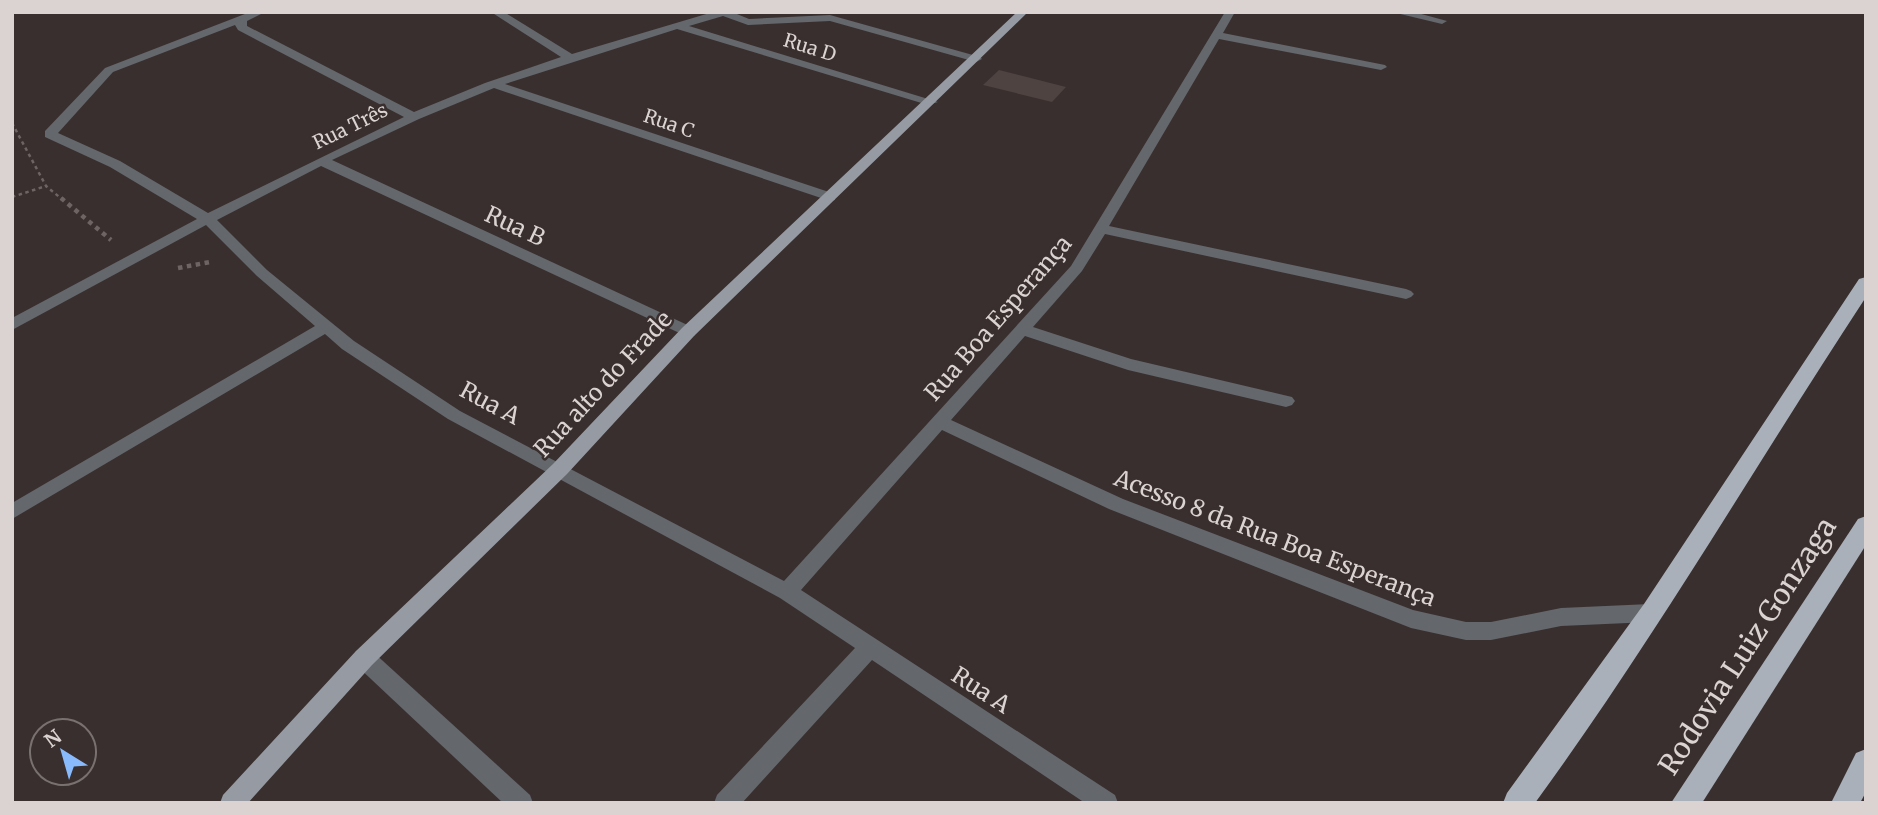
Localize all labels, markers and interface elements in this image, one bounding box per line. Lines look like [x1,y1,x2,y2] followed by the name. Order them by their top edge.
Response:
[781,28,839,66] street label: Rua D
[309,98,391,154] street label: Rua Três
[641,103,697,143] street label: Rua C
[480,199,550,252] street label: Rua B
[918,229,1077,406] street label: Rua Boa Esperança
[527,304,678,463] street label: Rua alto do Frade
[455,375,526,431] street label: Rua A
[1109,462,1440,612] street label: Acesso 8 da Rua Boa Esperança
[1650,510,1844,782] street label: Rodovia Luiz Gonzaga
[946,660,1017,720] street label: Rua A
[28,717,98,787] north arrow
[40,724,66,753] text: N

